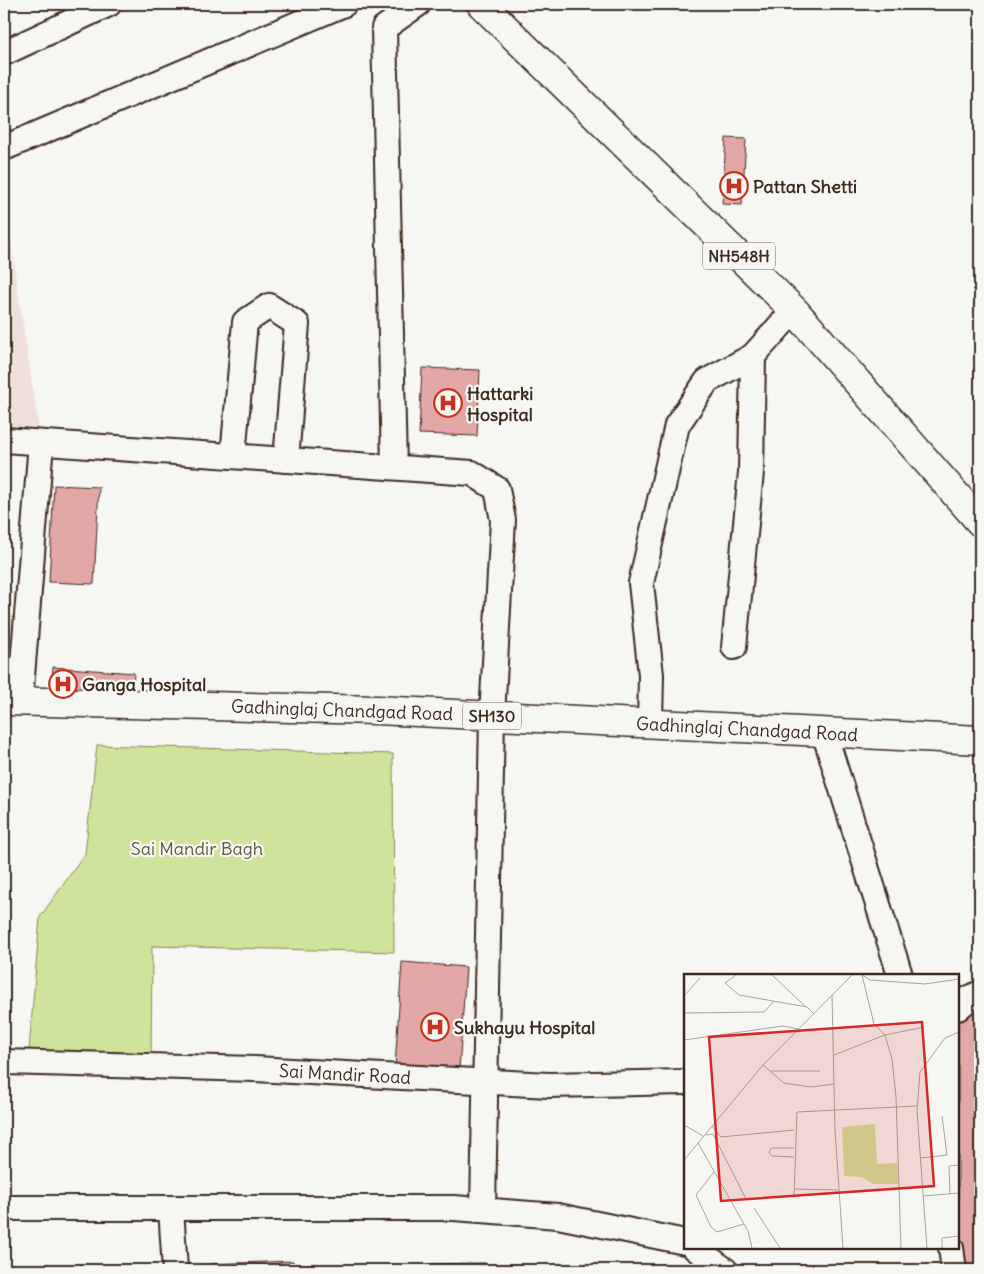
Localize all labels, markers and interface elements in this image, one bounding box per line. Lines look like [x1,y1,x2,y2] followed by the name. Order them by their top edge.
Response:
[719,171,749,201] hospital icon: Pattan Shetti
[753,175,857,198] place label: Pattan Shetti
[703,242,775,270] road number: NH548H
[467,382,533,426] place label: Hattarki Hospital
[433,388,463,418] hospital icon: Hattarki Hospital
[48,669,78,699] hospital icon: Ganga Hospital
[82,673,206,696] place label: Ganga Hospital
[231,695,454,725] street label: Gadhinglaj Chandgad Road
[463,702,521,729] road number: SH130
[635,712,859,746] street label: Gadhinglaj Chandgad Road
[131,837,263,860] park label: Sai Mandir Bagh
[684,974,959,1249] inset map
[420,1012,450,1042] hospital icon: Sukhayu Hospital
[454,1016,595,1039] place label: Sukhayu Hospital
[278,1059,412,1089] street label: Sai Mandir Road

